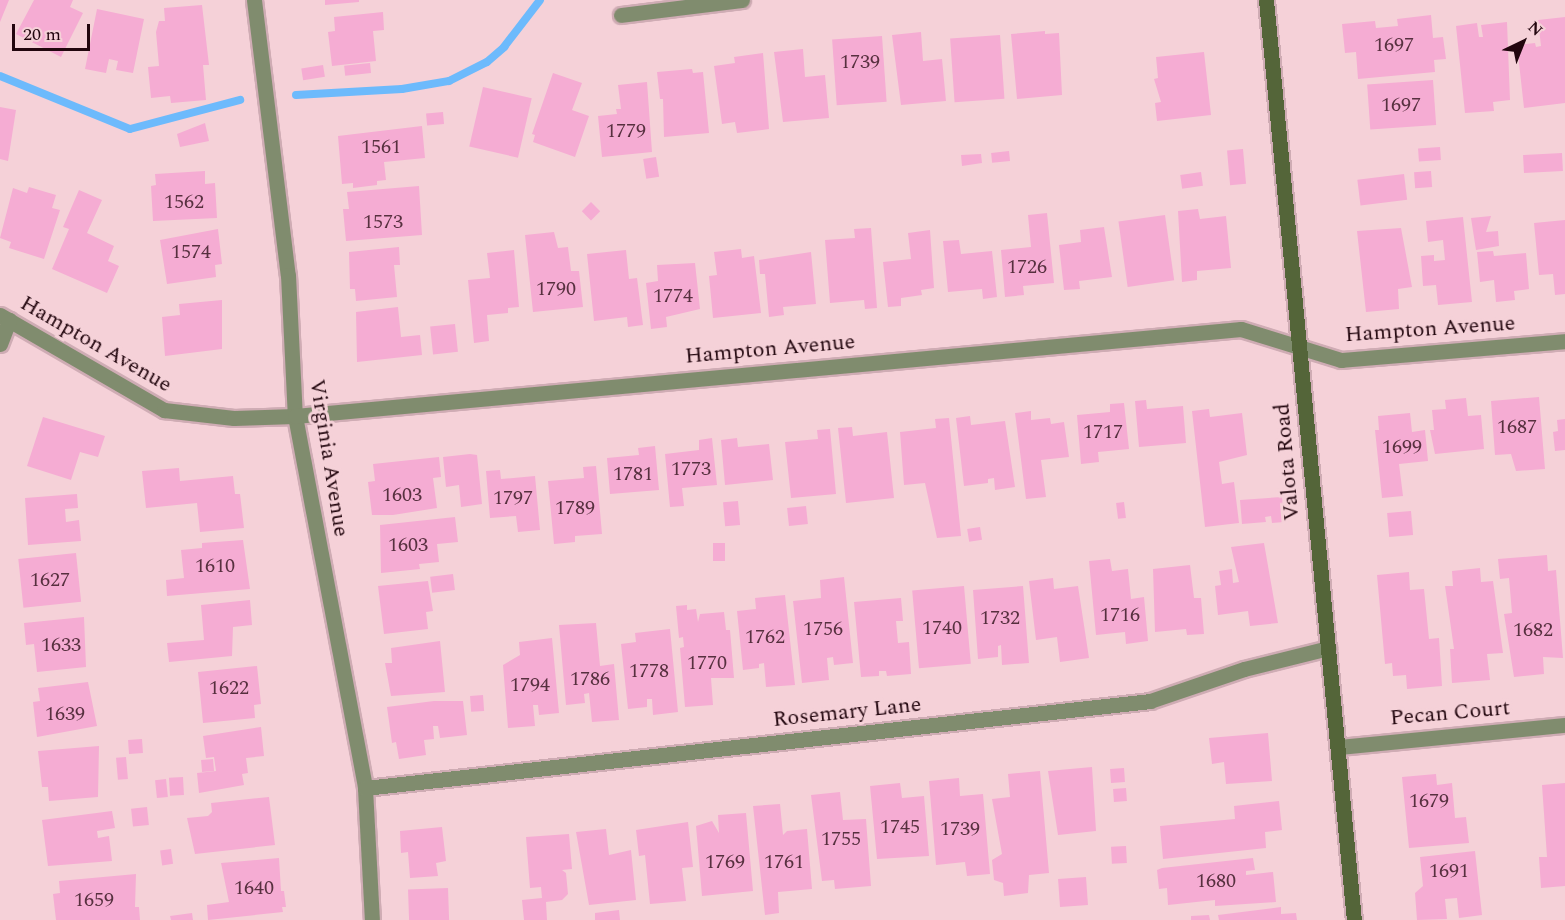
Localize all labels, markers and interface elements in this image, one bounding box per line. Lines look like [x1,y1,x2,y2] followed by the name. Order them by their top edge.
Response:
[15,12,93,50] scale bar
[1493,12,1553,72] north arrow
[1522,16,1548,42] text: N
[23,21,61,48] text: 20 m
[1374,33,1414,57] house number: 1697
[840,50,880,74] house number: 1739
[1381,93,1421,117] house number: 1697
[606,119,646,143] house number: 1779
[361,135,401,159] house number: 1561
[164,190,204,214] house number: 1562
[363,210,403,234] house number: 1573
[171,240,211,264] house number: 1574
[1007,255,1047,279] house number: 1726
[536,277,576,301] house number: 1790
[653,284,693,308] house number: 1774
[16,290,176,398] street label: Hampton Avenue
[1344,310,1516,348] street label: Hampton Avenue
[684,328,856,370] street label: Hampton Avenue
[304,377,354,539] street label: Virginia Avenue
[1269,402,1305,522] street label: Valota Road
[1497,415,1537,439] house number: 1687
[1083,420,1123,444] house number: 1717
[1382,435,1422,459] house number: 1699
[671,457,711,481] house number: 1773
[613,462,653,486] house number: 1781
[382,483,422,507] house number: 1603
[493,486,533,510] house number: 1797
[555,496,595,520] house number: 1789
[388,533,428,557] house number: 1603
[195,554,235,578] house number: 1610
[30,568,70,592] house number: 1627
[1100,603,1140,627] house number: 1716
[980,606,1020,630] house number: 1732
[922,616,962,640] house number: 1740
[803,617,843,641] house number: 1756
[1513,618,1553,642] house number: 1682
[745,625,785,649] house number: 1762
[41,633,81,657] house number: 1633
[687,651,727,675] house number: 1770
[629,659,669,683] house number: 1778
[570,667,610,691] house number: 1786
[510,673,550,697] house number: 1794
[209,676,249,700] house number: 1622
[772,691,922,733] street label: Rosemary Lane
[1389,695,1511,731] street label: Pecan Court
[45,702,85,726] house number: 1639
[1409,789,1449,813] house number: 1679
[880,815,920,839] house number: 1745
[940,817,980,841] house number: 1739
[821,827,861,851] house number: 1755
[705,850,745,874] house number: 1769
[764,850,804,874] house number: 1761
[1429,859,1469,883] house number: 1691
[1196,869,1236,893] house number: 1680
[234,876,274,900] house number: 1640
[74,888,114,912] house number: 1659

